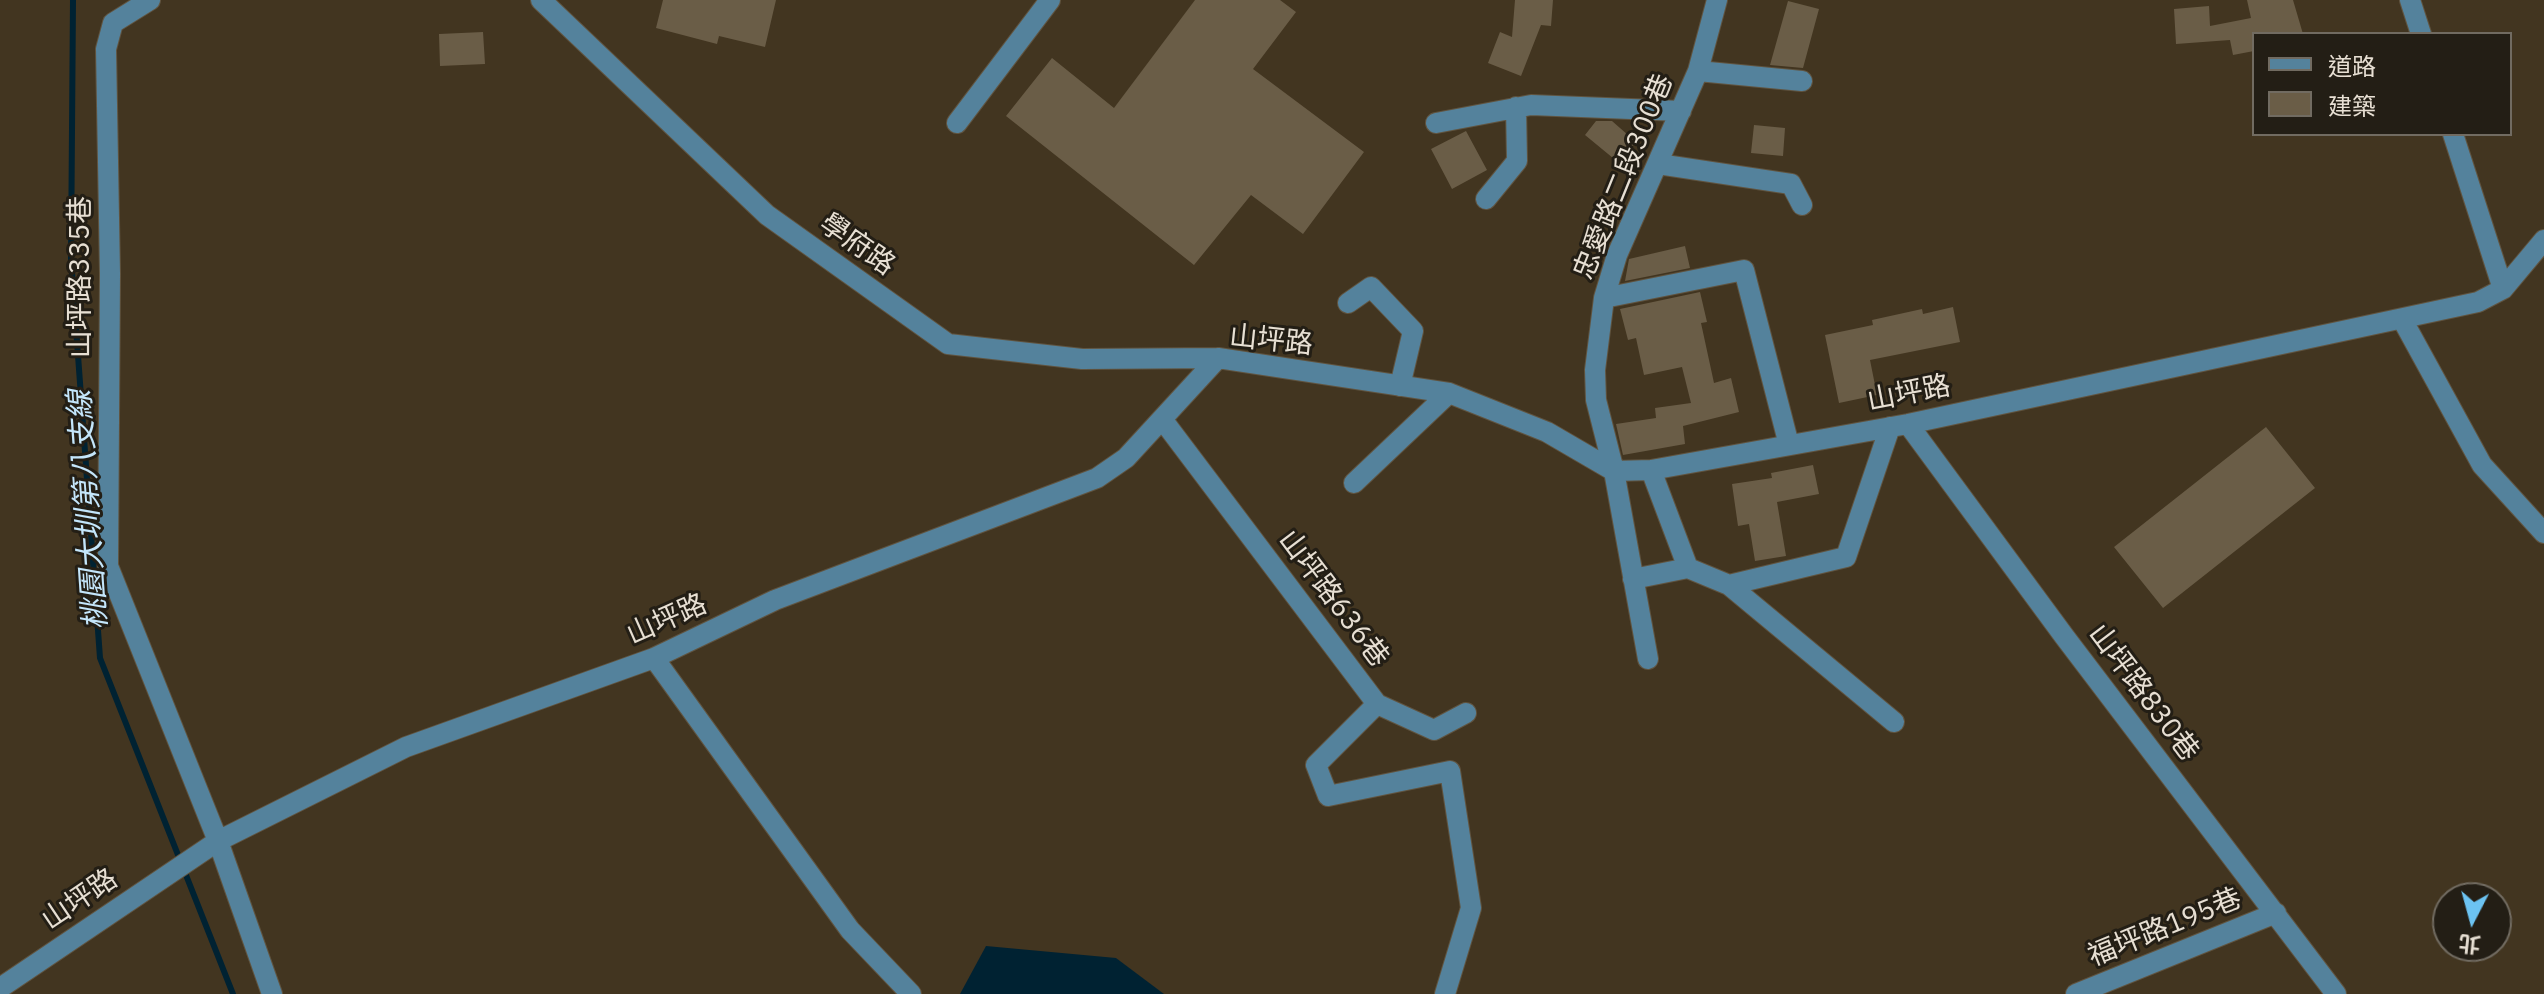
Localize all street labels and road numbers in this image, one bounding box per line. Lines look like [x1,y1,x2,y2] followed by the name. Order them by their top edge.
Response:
[1568,69,1680,285] street label: 忠愛路二段300巷
[64,196,98,358] street label: 山坪路335巷
[813,207,901,283] street label: 學府路
[1227,320,1315,362] street label: 山坪路
[1865,369,1953,419] street label: 山坪路
[1271,524,1395,674] street label: 山坪路636巷
[622,588,712,652] street label: 山坪路
[2081,618,2205,768] street label: 山坪路830巷
[36,863,124,937] street label: 山坪路
[2083,882,2247,974] street label: 福坪路195巷

